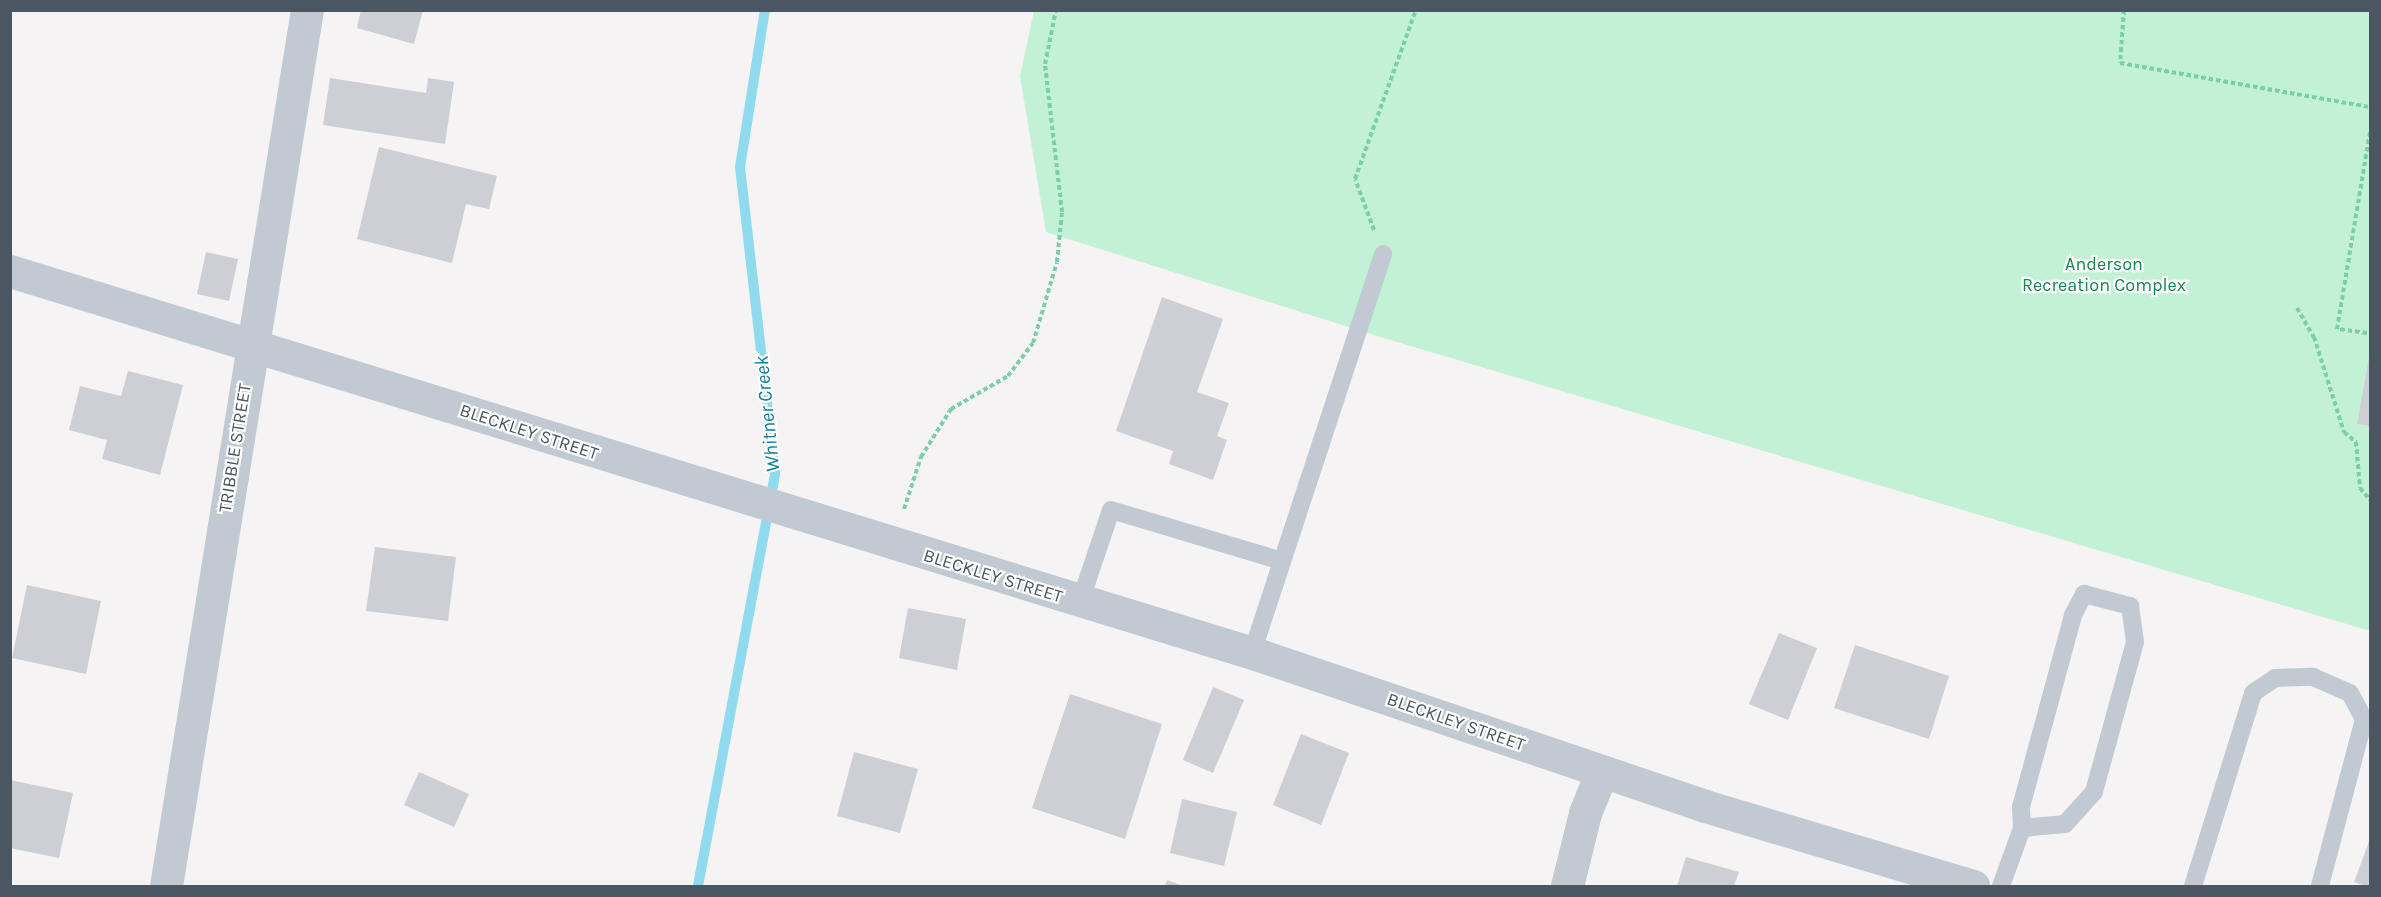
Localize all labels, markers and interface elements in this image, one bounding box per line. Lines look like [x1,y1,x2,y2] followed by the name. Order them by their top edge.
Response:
[2022,254,2186,296] park label: Anderson Recreation Complex
[749,355,785,473] water label: Whitner Creek
[214,382,256,514] street label: TRIBBLE STREET
[457,399,601,465] street label: BLECKLEY STREET
[921,545,1065,607] street label: BLECKLEY STREET
[1384,688,1528,756] street label: BLECKLEY STREET

